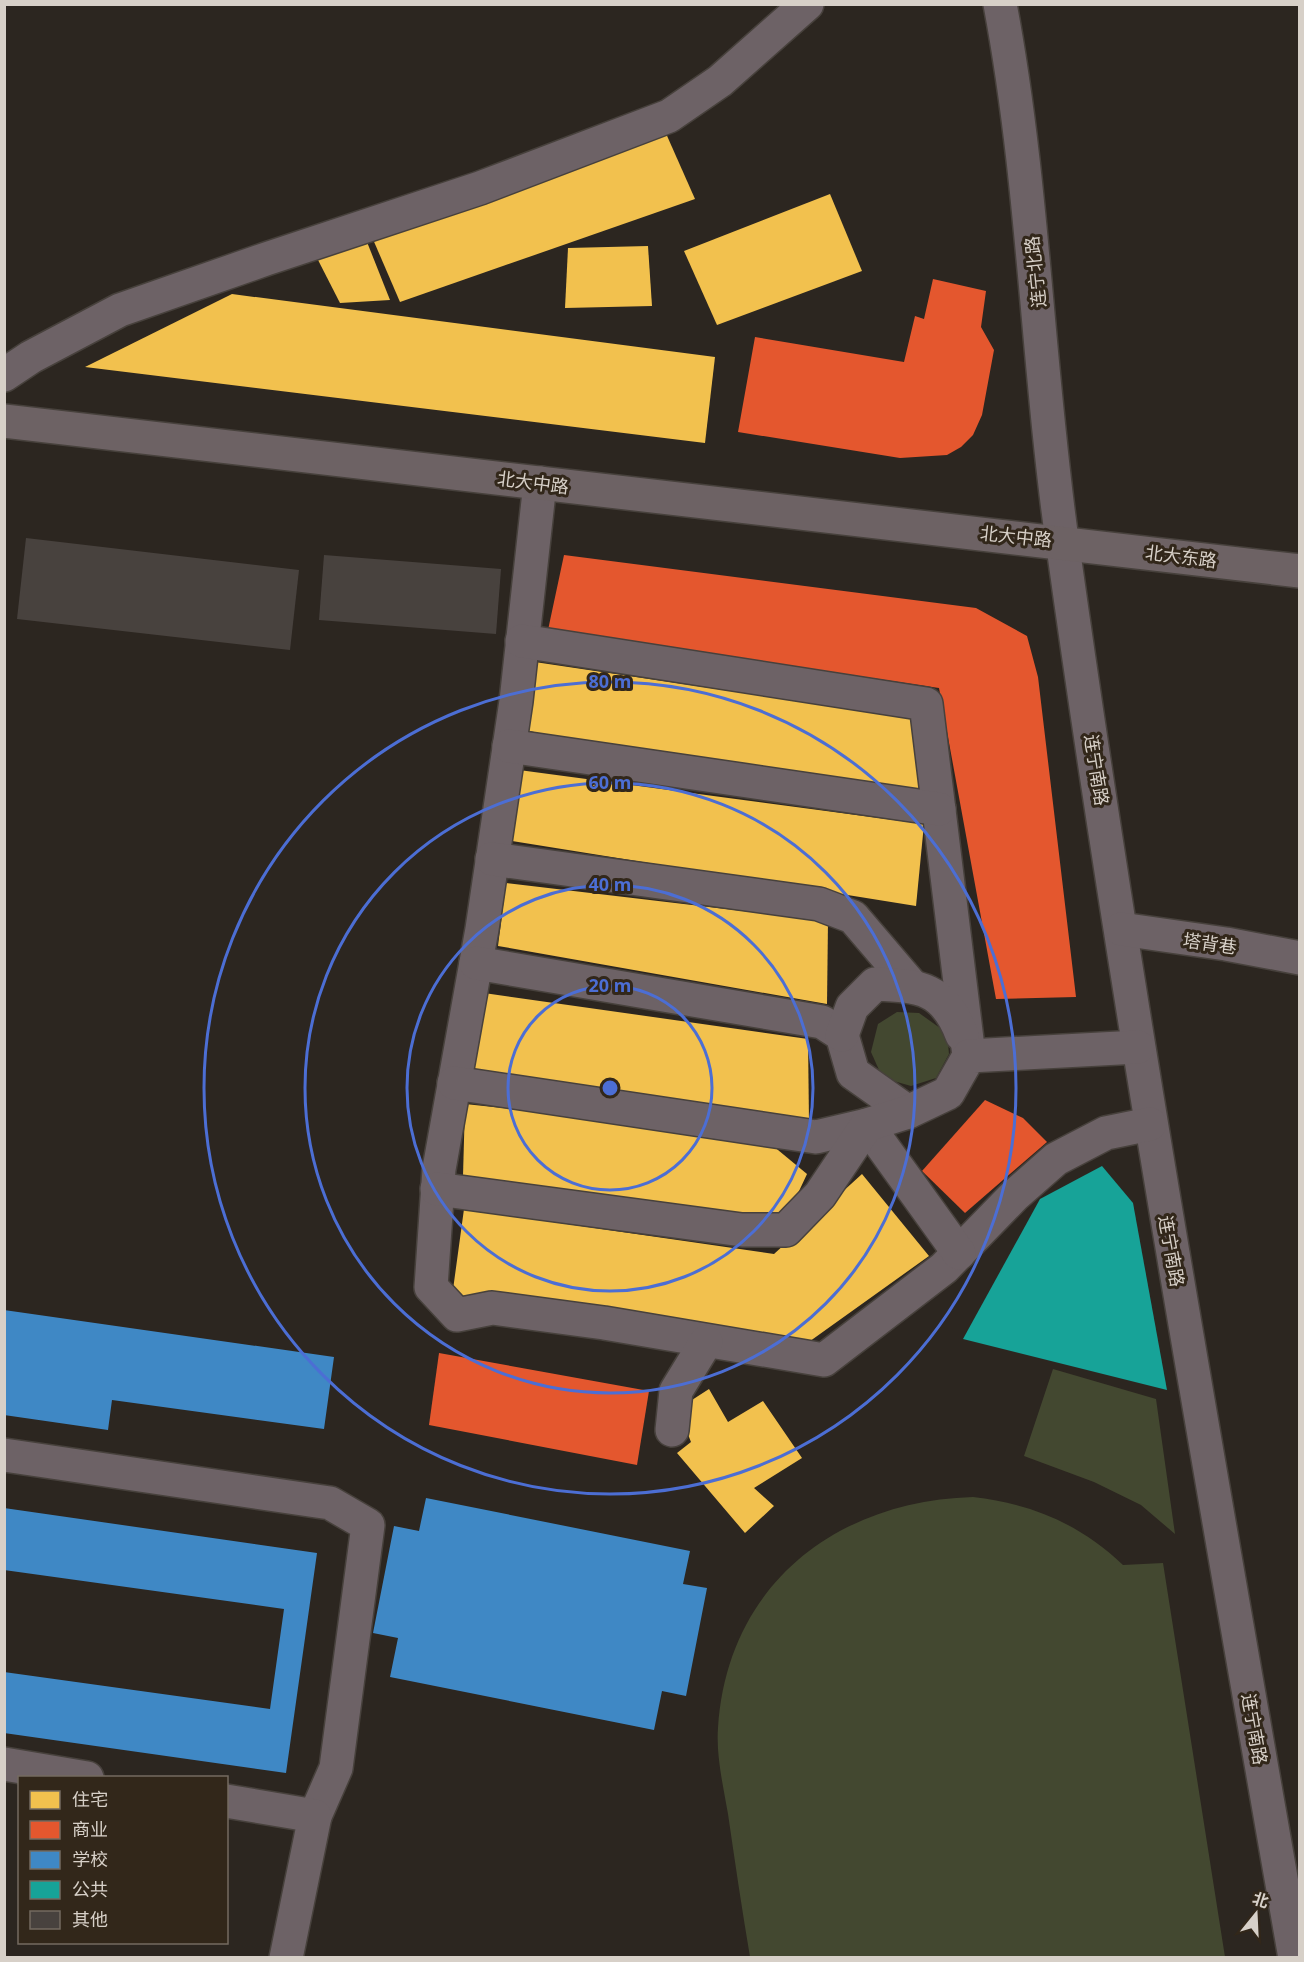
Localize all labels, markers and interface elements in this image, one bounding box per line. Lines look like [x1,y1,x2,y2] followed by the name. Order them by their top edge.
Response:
[1019,235,1051,309] street label: 连宁北路
[496,466,570,498] street label: 北大中路
[979,520,1053,552] street label: 北大中路
[1144,540,1218,572] street label: 北大东路
[589,669,631,693] text: 80 m
[1080,733,1114,807] street label: 连宁南路
[589,770,631,794] text: 60 m
[589,872,631,896] text: 40 m
[1182,927,1238,959] street label: 塔背巷
[589,973,631,997] text: 20 m
[600,1078,620,1098] centre of rings
[1154,1213,1190,1289] street label: 连宁南路
[1237,1691,1273,1767] street label: 连宁南路
[18,1776,228,1944] legend
[72,1787,108,1811] text: 住宅
[72,1817,108,1841] text: 商业
[72,1847,108,1871] text: 学校
[72,1877,108,1901] text: 公共
[1226,1884,1286,1944] north arrow
[1250,1887,1272,1913] text: 北
[72,1907,108,1931] text: 其他

